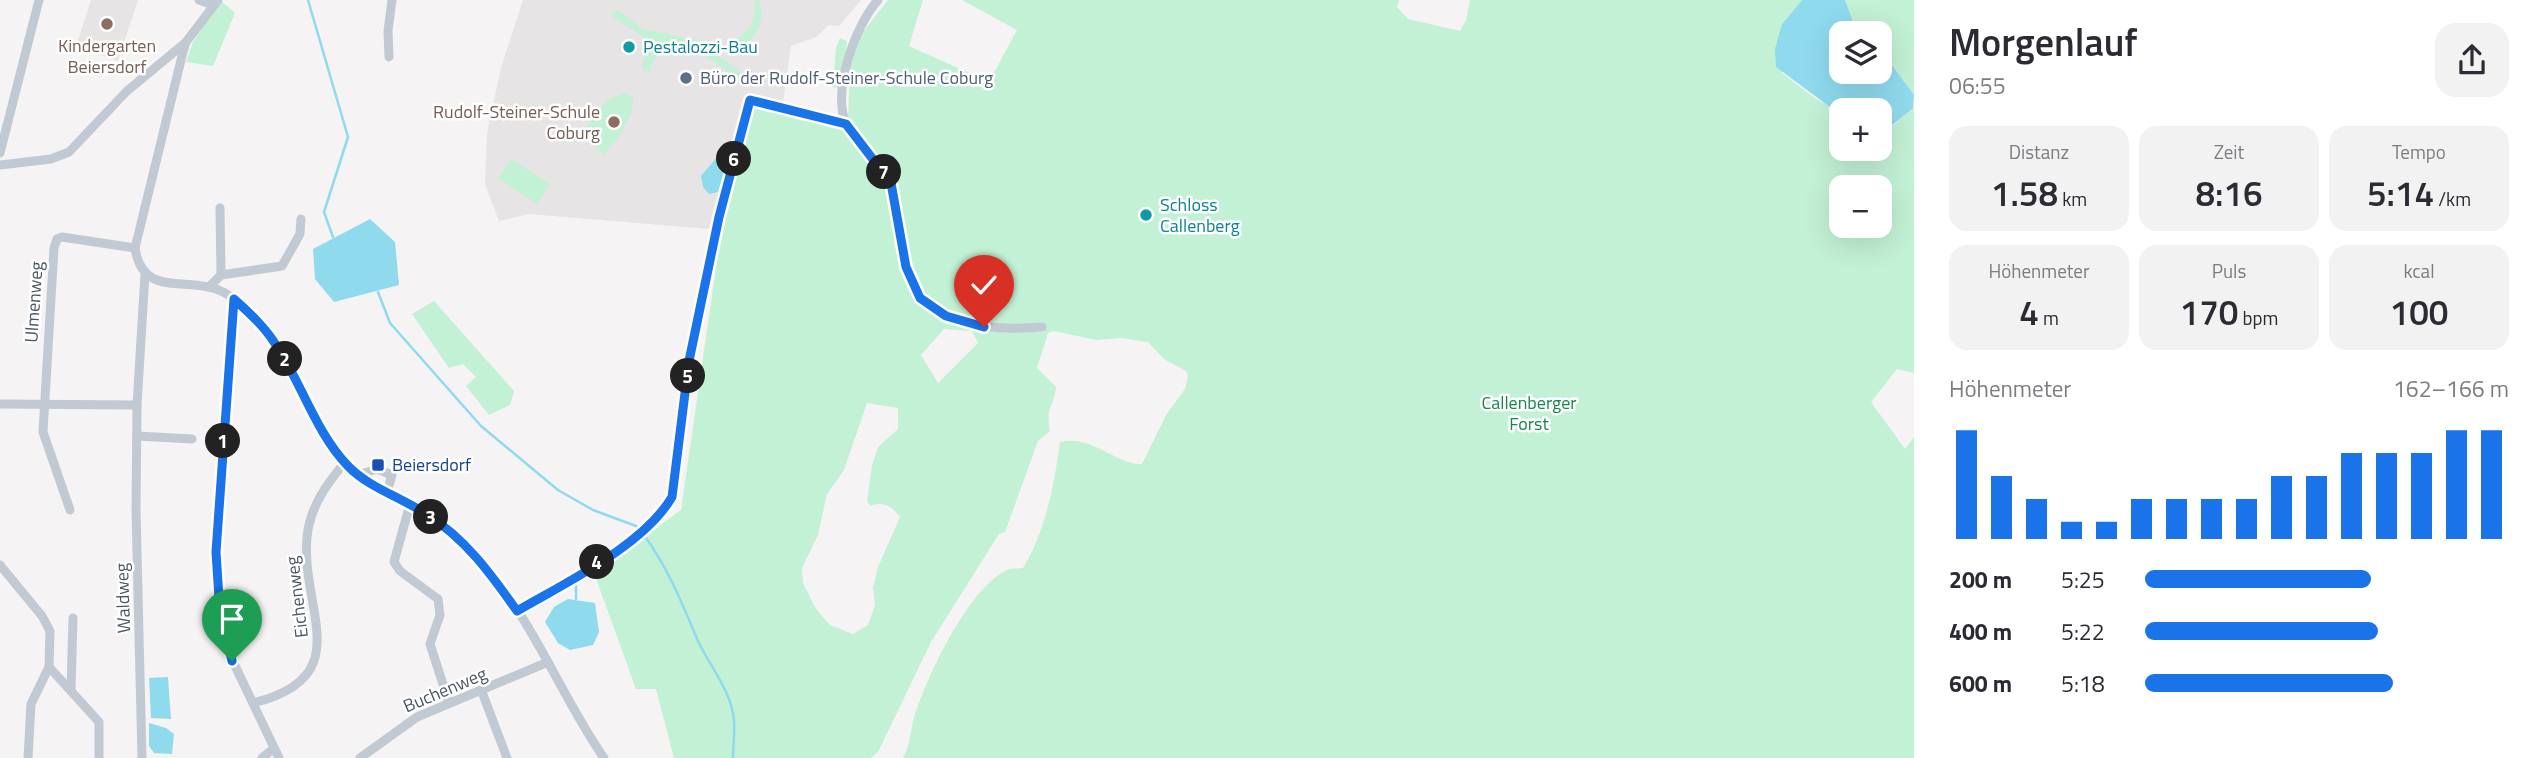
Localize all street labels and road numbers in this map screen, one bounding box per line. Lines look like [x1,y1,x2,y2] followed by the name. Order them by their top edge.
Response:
[17,260,50,344] street label: Ulmenweg
[278,555,315,639] street label: Eichenweg
[108,562,137,634] street label: Waldweg
[399,660,491,719] street label: Buchenweg

